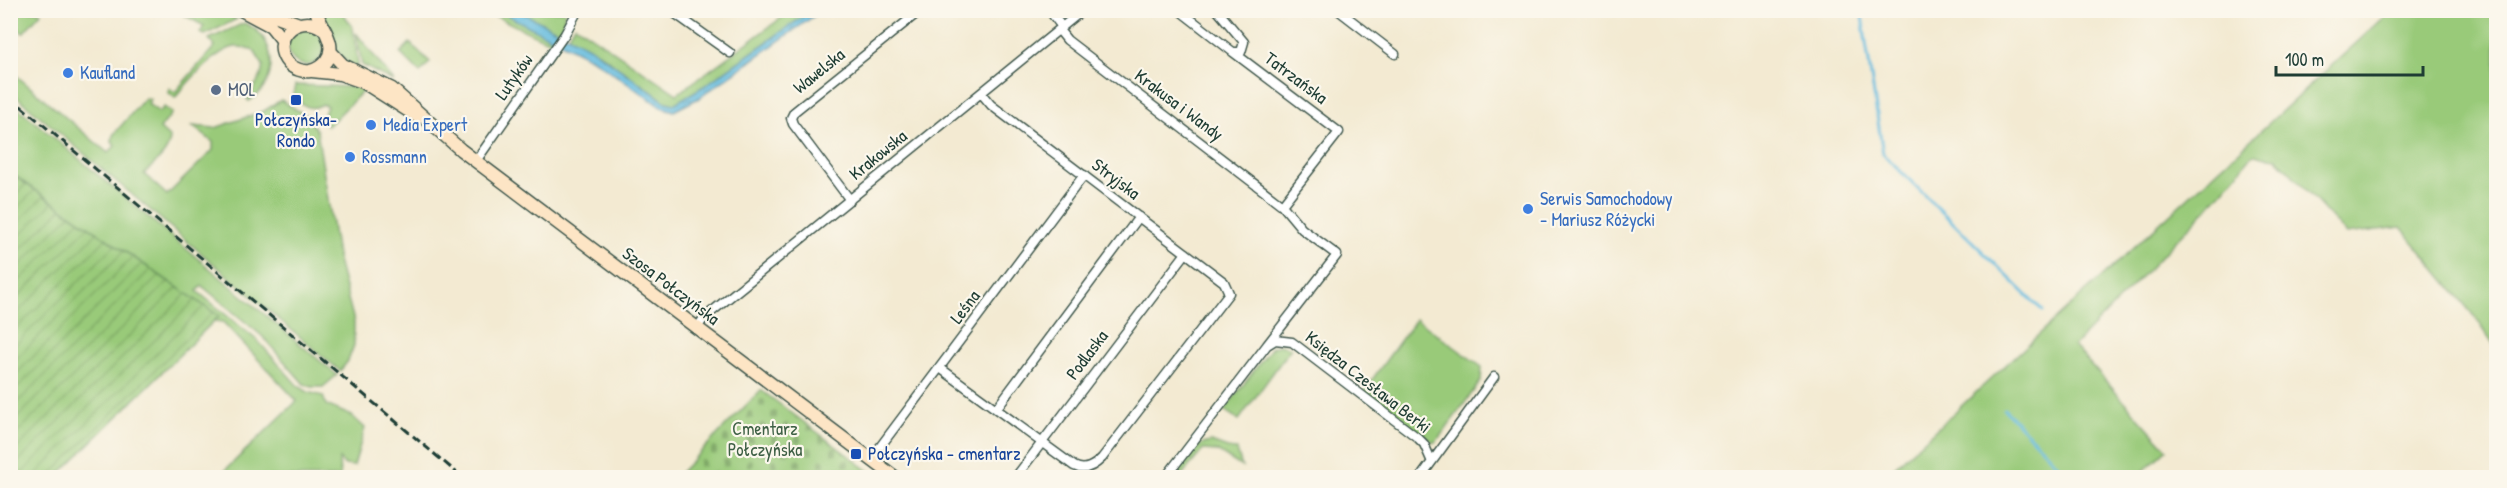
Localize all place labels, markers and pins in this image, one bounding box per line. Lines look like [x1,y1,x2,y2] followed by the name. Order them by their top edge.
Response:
[80,60,135,85] place label: Kaufland
[61,66,75,80] marker: Kaufland
[228,77,256,102] place label: MOL
[209,83,223,97] marker: MOL
[289,93,303,107] marker: Połczyńska- Rondo
[255,107,337,153] place label: Połczyńska- Rondo
[383,112,468,137] place label: Media Expert
[364,118,378,132] marker: Media Expert
[362,144,427,169] place label: Rossmann
[343,150,357,164] marker: Rossmann
[1540,186,1673,232] place label: Serwis Samochodowy - Mariusz Różycki
[1521,202,1535,216] marker: Serwis Samochodowy - Mariusz Różycki
[868,441,1021,466] place label: Połczyńska - cmentarz
[849,447,863,461] marker: Połczyńska - cmentarz

